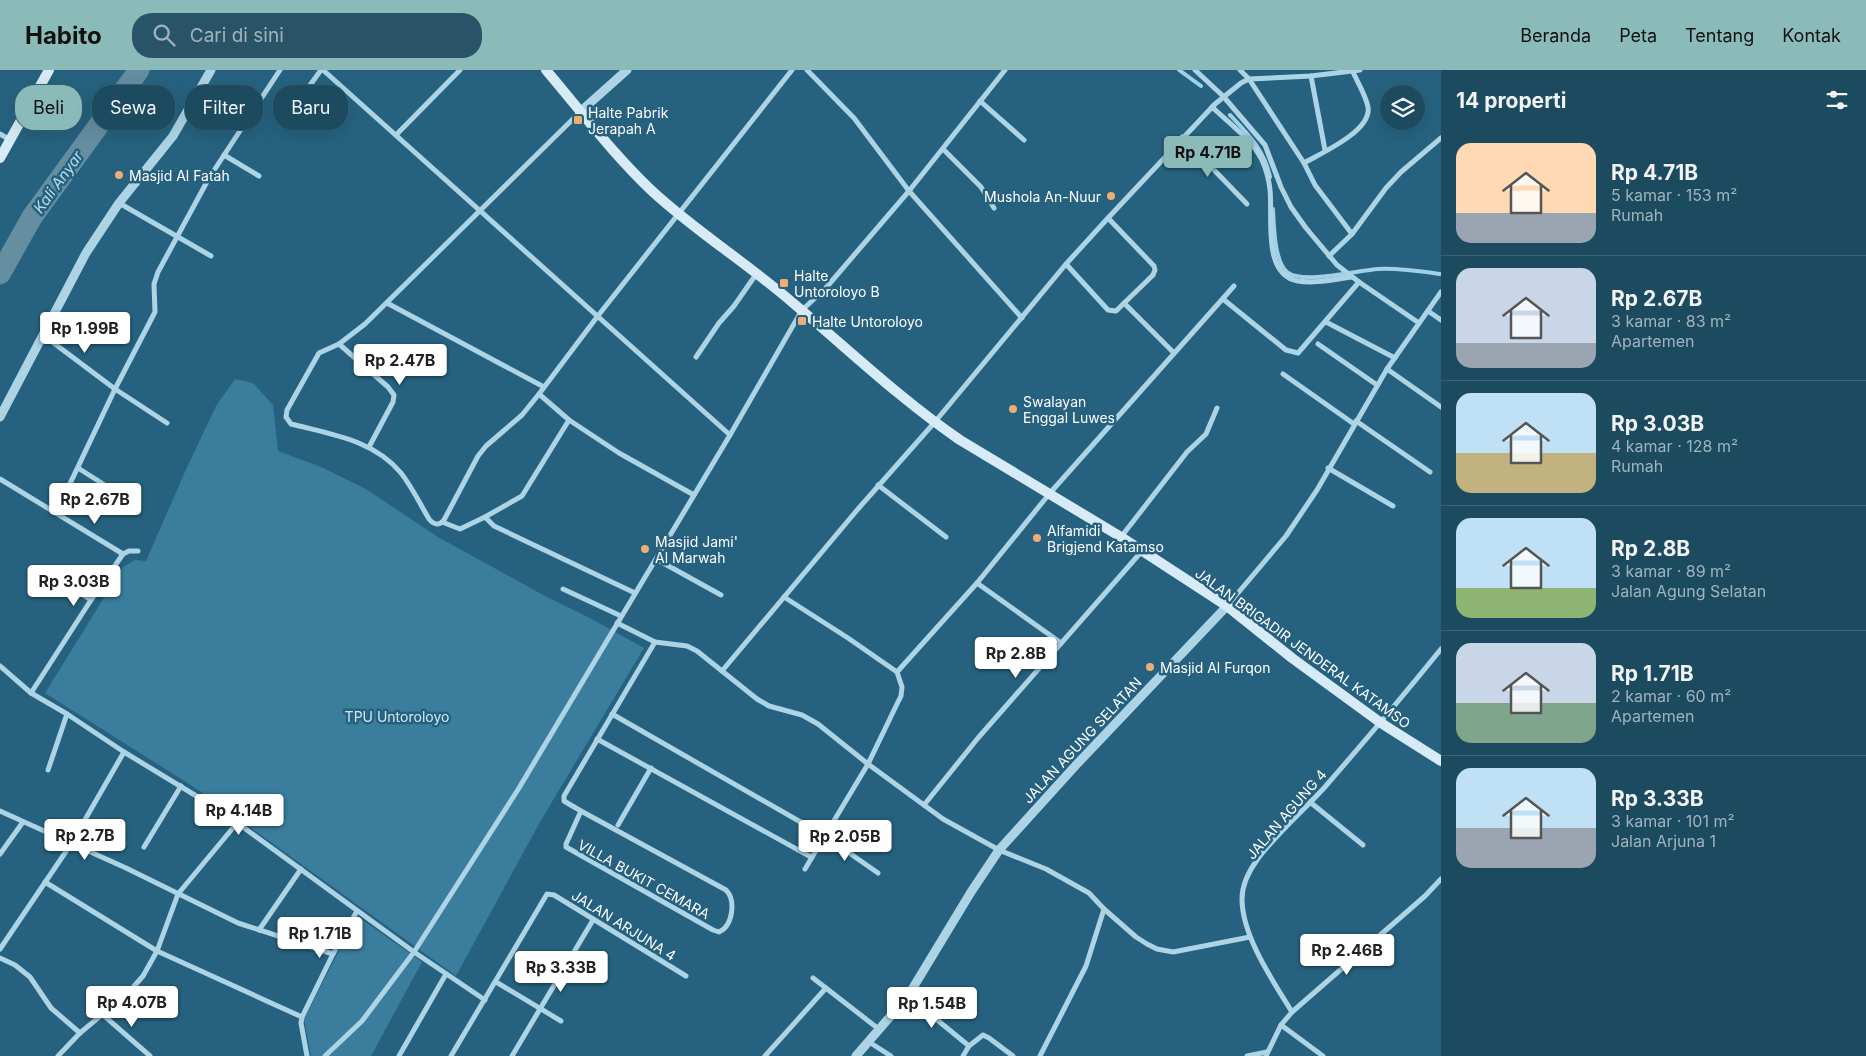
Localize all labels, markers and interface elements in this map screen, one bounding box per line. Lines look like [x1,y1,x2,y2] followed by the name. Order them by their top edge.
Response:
[132,13,482,58] search box
[25,21,102,50] text: Habito
[150,21,178,49] icon: search
[190,24,284,47] text: Cari di sini
[1520,25,1591,46] text: Beranda
[1619,25,1657,46] text: Peta
[1685,25,1754,46] text: Tentang
[1782,25,1841,46] text: Kontak
[15,85,82,130] chip: Beli
[92,85,175,130] chip: Sewa
[185,85,263,130] chip: Filter
[273,85,348,130] chip: Baru
[1380,85,1425,130] map controls
[1380,85,1425,130] button: layers
[1823,86,1851,114] icon: filters
[1456,88,1566,113] text: 14 properti
[588,104,669,137] place label: Halte Pabrik Jerapah A
[572,114,584,126] marker: Halte Pabrik Jerapah A
[1156,136,1260,178] pin: Rp 4.71B
[1175,142,1241,162] text: Rp 4.71B
[29,147,87,217] water label: Kali Anyar
[1611,160,1698,185] text: Rp 4.71B
[1496,163,1556,223] icon: home
[129,167,230,184] place label: Masjid Al Fatah
[113,169,125,181] marker: Masjid Al Fatah
[1611,185,1737,205] text: 5 kamar · 153 m²
[984,188,1101,205] place label: Mushola An-Nuur
[1105,190,1117,202] marker: Mushola An-Nuur
[1611,205,1663,225] text: Rumah
[794,267,880,300] place label: Halte Untoroloyo B
[778,277,790,289] marker: Halte Untoroloyo B
[1611,286,1702,311] text: Rp 2.67B
[1496,288,1556,348] icon: home
[1611,311,1731,331] text: 3 kamar · 83 m²
[33,312,137,354] pin: Rp 1.99B
[812,313,923,330] place label: Halte Untoroloyo
[796,315,808,327] marker: Halte Untoroloyo
[51,318,119,338] text: Rp 1.99B
[1611,331,1694,351] text: Apartemen
[348,344,452,386] pin: Rp 2.47B
[365,350,435,370] text: Rp 2.47B
[1023,393,1115,426] place label: Swalayan Enggal Luwes
[1007,403,1019,415] marker: Swalayan Enggal Luwes
[1611,411,1704,436] text: Rp 3.03B
[1496,413,1556,473] icon: home
[1611,436,1738,456] text: 4 kamar · 128 m²
[1611,456,1663,476] text: Rumah
[43,482,147,525] pin: Rp 2.67B
[60,489,130,509] text: Rp 2.67B
[1047,522,1164,555] place label: Alfamidi Brigjend Katamso
[1031,532,1043,544] marker: Alfamidi Brigjend Katamso
[655,533,738,566] place label: Masjid Jami' Al Marwah
[1611,536,1690,561] text: Rp 2.8B
[1496,538,1556,598] icon: home
[639,543,651,555] marker: Masjid Jami' Al Marwah
[1611,561,1731,581] text: 3 kamar · 89 m²
[22,564,126,607] pin: Rp 3.03B
[1192,564,1414,732] street label: JALAN BRIGADIR JENDERAL KATAMSO
[39,571,109,591] text: Rp 3.03B
[1611,581,1766,601] text: Jalan Agung Selatan
[970,636,1062,679] pin: Rp 2.8B
[986,643,1046,663] text: Rp 2.8B
[1160,659,1271,676] place label: Masjid Al Furqon
[1144,661,1156,673] marker: Masjid Al Furqon
[1611,661,1694,686] text: Rp 1.71B
[1496,663,1556,723] icon: home
[1019,673,1145,807] street label: JALAN AGUNG SELATAN
[1611,686,1731,706] text: 2 kamar · 60 m²
[1611,706,1694,726] text: Apartemen
[345,708,449,725] park label: TPU Untoroloyo
[1242,766,1330,862] street label: JALAN AGUNG 4
[1611,786,1704,811] text: Rp 3.33B
[1496,788,1556,848] icon: home
[187,794,291,836] pin: Rp 4.14B
[206,800,272,820] text: Rp 4.14B
[1611,811,1734,831] text: 3 kamar · 101 m²
[39,818,131,861] pin: Rp 2.7B
[793,820,897,862] pin: Rp 2.05B
[55,825,115,845] text: Rp 2.7B
[810,826,880,846] text: Rp 2.05B
[1611,831,1716,851] text: Jalan Arjuna 1
[575,836,713,923] street label: VILLA BUKIT CEMARA
[569,886,679,964] street label: JALAN ARJUNA 4
[268,916,372,959] pin: Rp 1.71B
[288,923,352,943] text: Rp 1.71B
[1295,934,1399,976] pin: Rp 2.46B
[1311,940,1383,960] text: Rp 2.46B
[509,950,613,993] pin: Rp 3.33B
[526,957,596,977] text: Rp 3.33B
[80,986,184,1028] pin: Rp 4.07B
[880,986,984,1029] pin: Rp 1.54B
[97,992,167,1012] text: Rp 4.07B
[898,993,966,1013] text: Rp 1.54B

